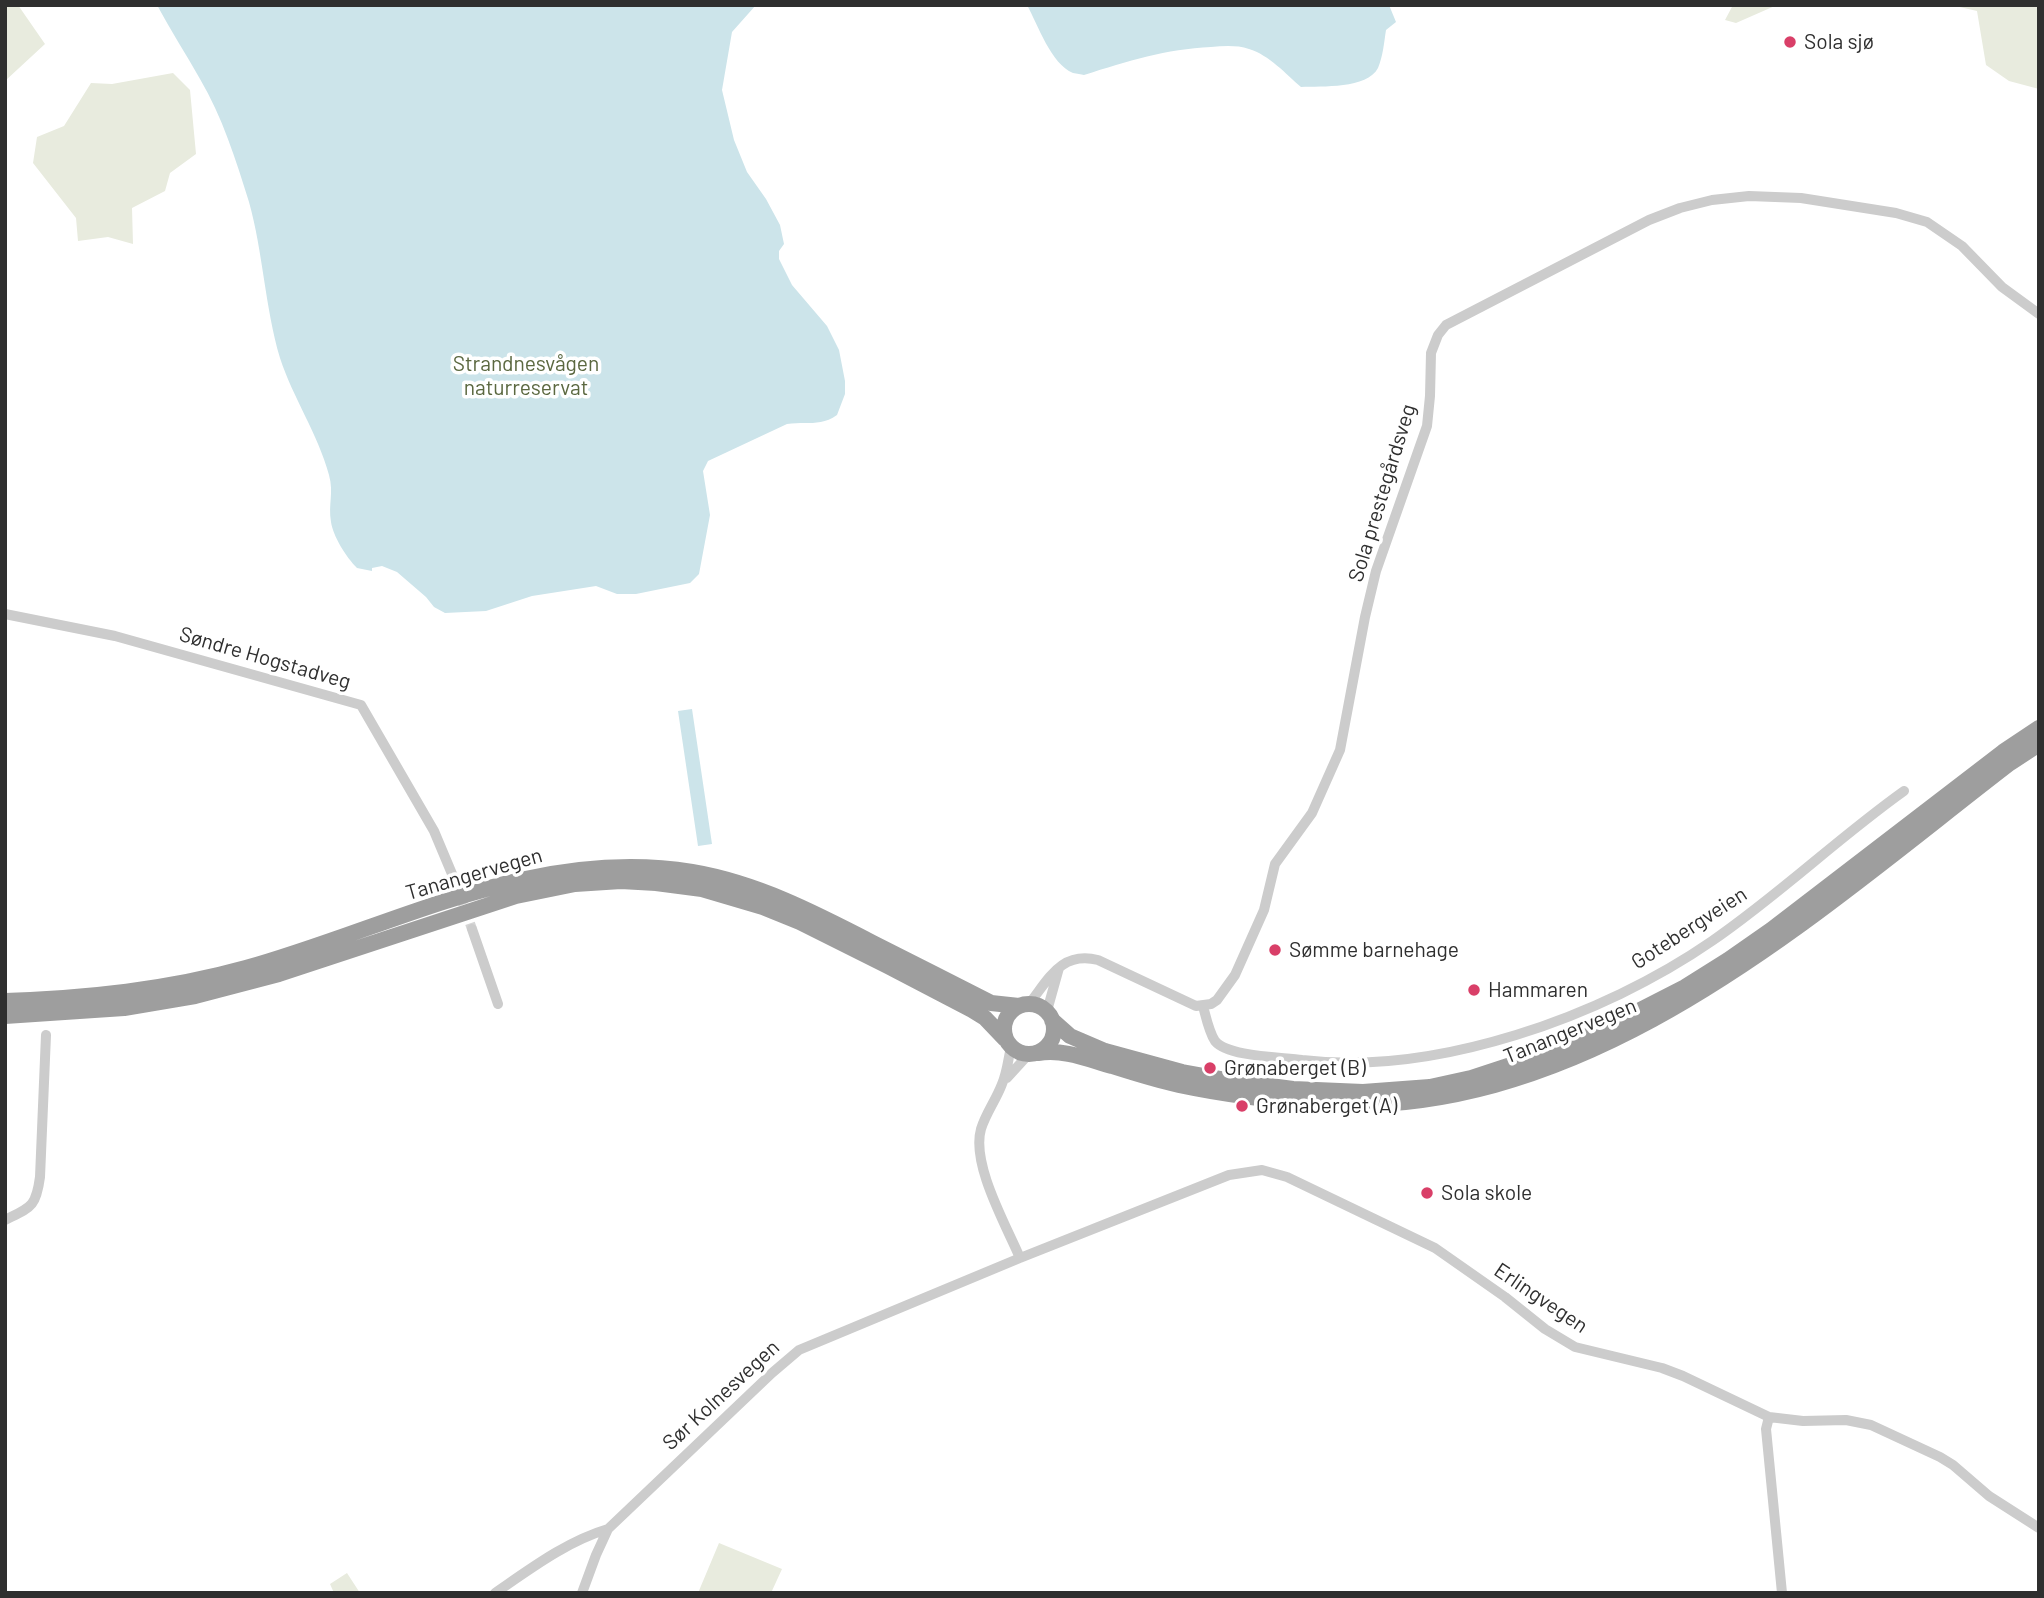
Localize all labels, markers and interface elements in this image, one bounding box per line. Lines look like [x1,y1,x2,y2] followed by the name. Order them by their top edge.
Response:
[1804,29,1874,55] place label: Sola sjø
[1782,34,1798,50] marker: Sola sjø
[453,351,599,401] park label: Strandnesvågen naturreservat
[1343,401,1421,585] street label: Sola prestegårdsveg
[176,621,354,695] street label: Søndre Hogstadveg
[403,842,545,906] street label: Tanangervegen
[1627,881,1751,975] street label: Gotebergveien
[1289,937,1459,963] place label: Sømme barnehage
[1267,942,1283,958] marker: Sømme barnehage
[1488,977,1588,1003] place label: Hammaren
[1466,982,1482,998] marker: Hammaren
[1500,993,1640,1069] street label: Tanangervegen
[1224,1055,1366,1081] place label: Grønaberget (B)
[1202,1060,1218,1076] marker: Grønaberget (B)
[1256,1093,1397,1119] place label: Grønaberget (A)
[1234,1098,1250,1114] marker: Grønaberget (A)
[1441,1180,1532,1206] place label: Sola skole
[1419,1185,1435,1201] marker: Sola skole
[1489,1257,1593,1339] street label: Erlingvegen
[657,1335,785,1455] street label: Sør Kolnesvegen

